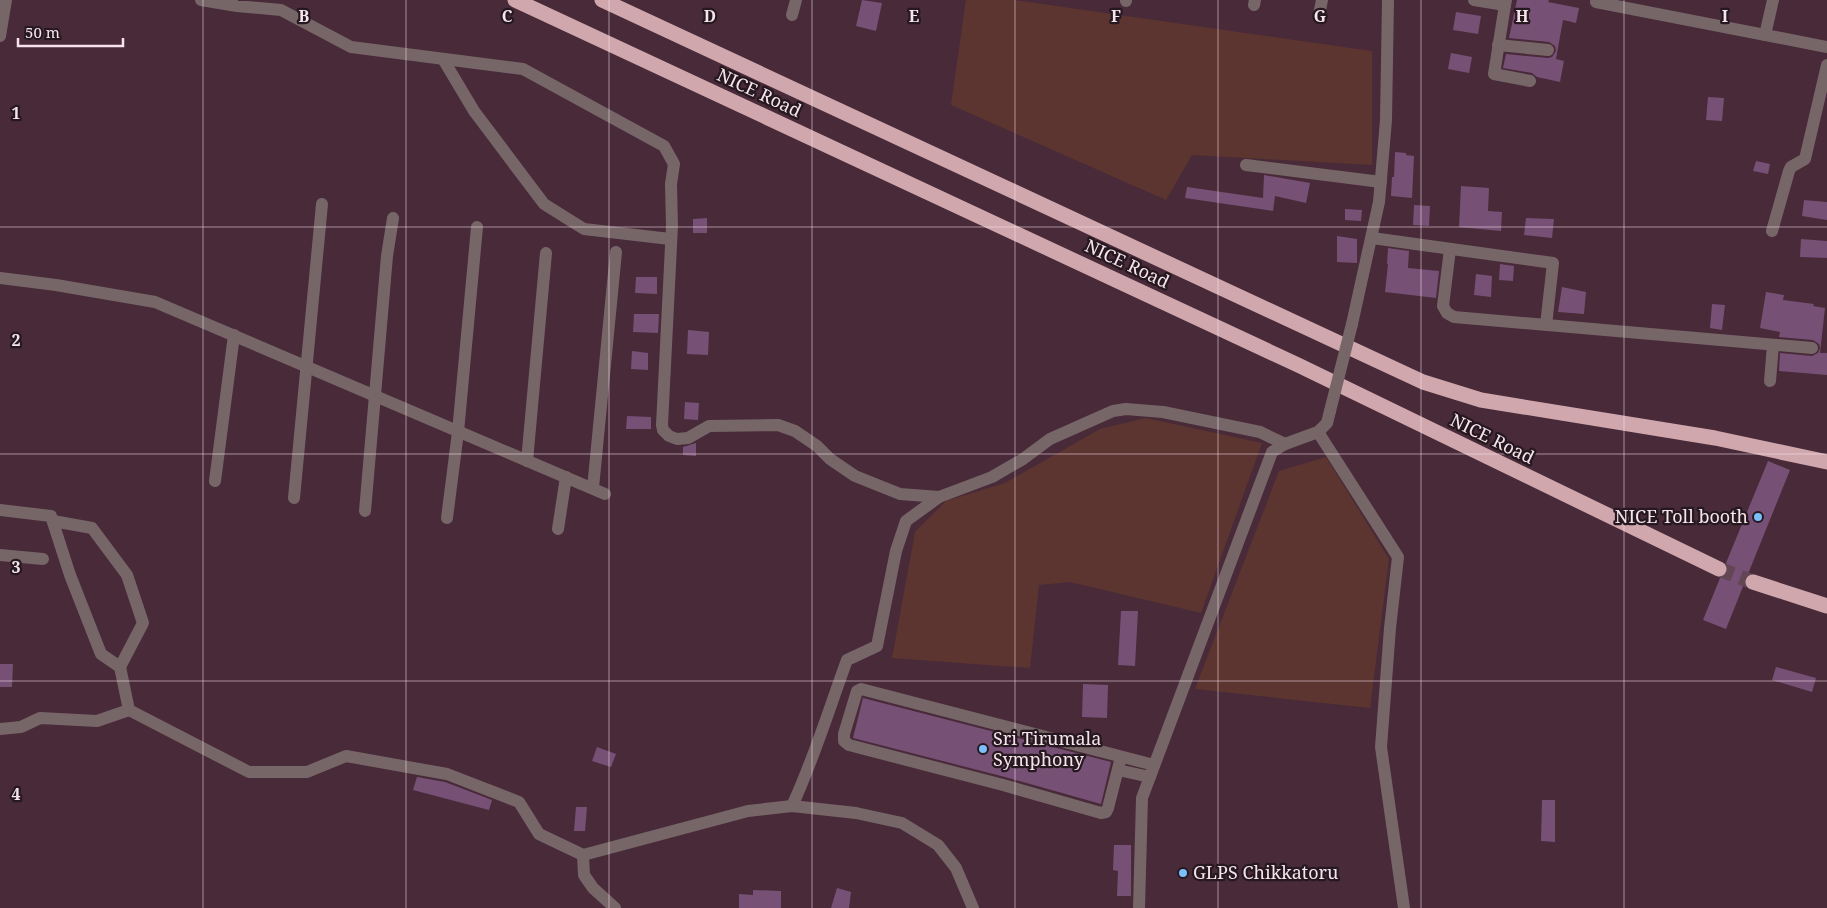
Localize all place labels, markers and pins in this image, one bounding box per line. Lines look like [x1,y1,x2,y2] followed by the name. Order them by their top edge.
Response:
[1615,504,1748,528] place label: NICE Toll booth
[1752,511,1764,523] marker: NICE Toll booth
[993,726,1101,771] place label: Sri Tirumala Symphony
[977,743,989,755] marker: Sri Tirumala Symphony
[1193,860,1339,884] place label: GLPS Chikkatoru
[1177,867,1189,879] marker: GLPS Chikkatoru

